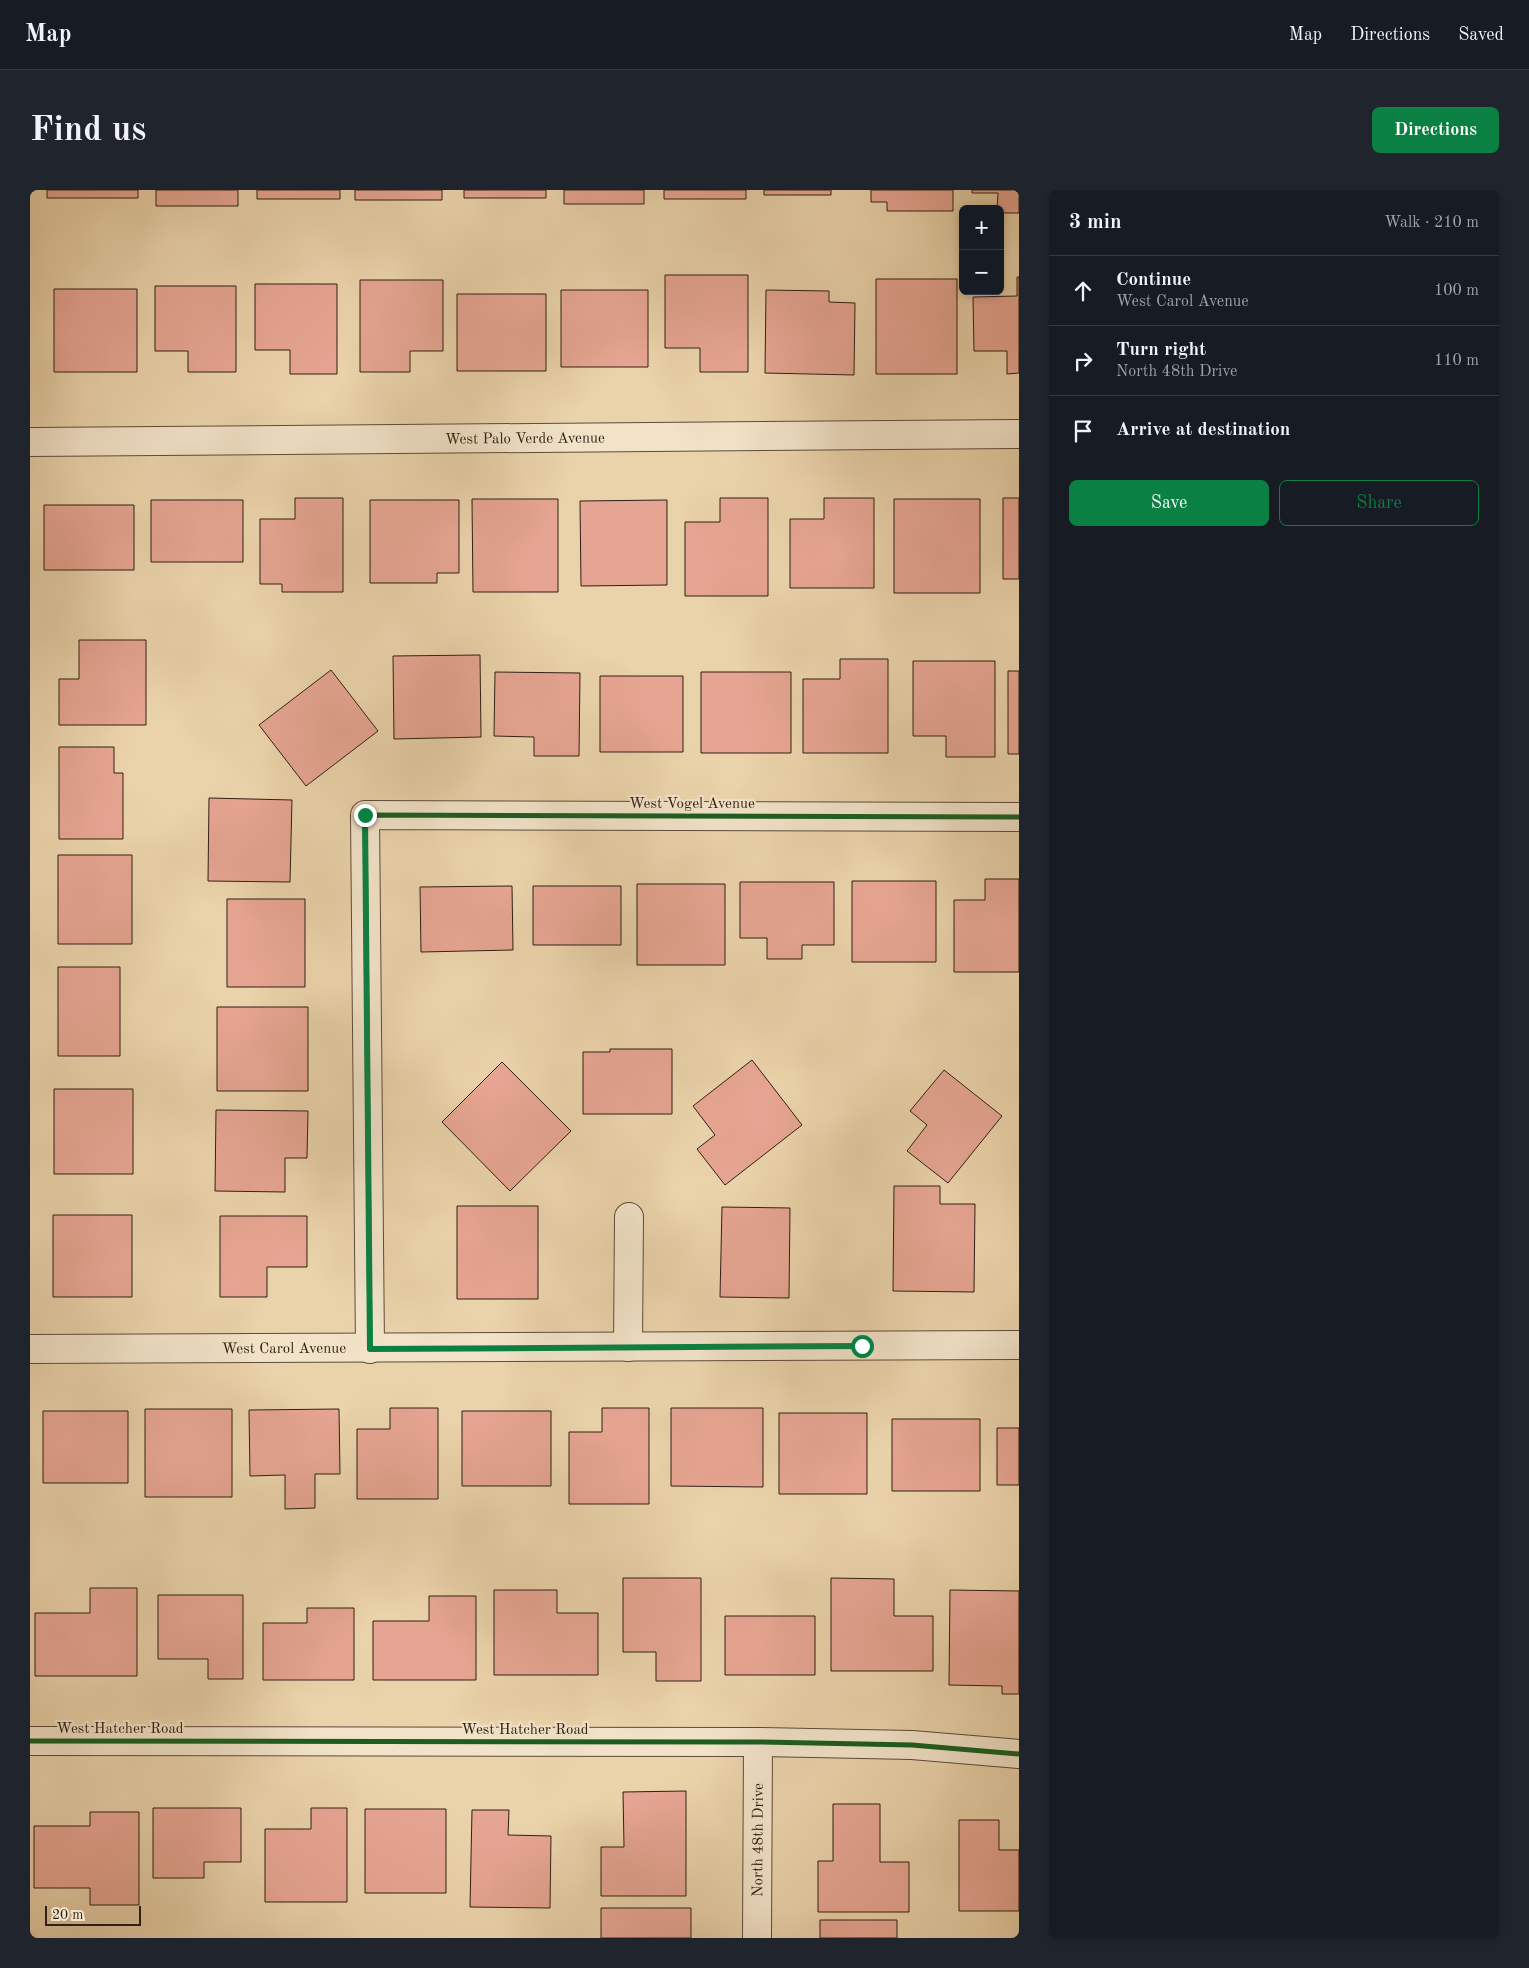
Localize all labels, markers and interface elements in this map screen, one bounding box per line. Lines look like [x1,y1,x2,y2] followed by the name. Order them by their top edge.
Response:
[25,23,72,47] text: Map
[1289,26,1322,44] text: Map
[1350,26,1430,44] text: Directions
[1458,26,1504,44] text: Saved
[1372,107,1499,153] button: Directions
[30,113,146,148] text: Find us
[959,205,1004,295] map controls
[959,205,1004,250] button: +
[1069,212,1122,233] text: 3 min
[1384,215,1479,231] text: Walk · 210 m
[959,250,1004,295] button: −
[1116,271,1191,290] text: Continue
[1069,277,1097,305] icon: ahead
[1434,283,1479,299] text: 100 m
[1116,294,1249,310] text: West Carol Avenue
[1116,341,1206,360] text: Turn right
[1069,347,1097,375] icon: right
[1434,353,1479,369] text: 110 m
[1116,364,1237,380] text: North 48th Drive
[1069,417,1097,445] icon: arrive
[1116,421,1290,440] text: Arrive at destination
[445,431,605,448] street label: West Palo Verde Avenue
[1069,480,1269,526] button: Save
[1279,480,1479,526] button: Share
[629,797,755,812] street label: West Vogel Avenue
[354,804,377,827] route end
[851,1335,874,1358] route start
[222,1342,346,1357] street label: West Carol Avenue
[56,1722,184,1737] street label: West Hatcher Road
[461,1723,589,1738] street label: West Hatcher Road
[751,1783,767,1897] street label: North 48th Drive
[45,1903,141,1926] scale bar
[52,1908,83,1922] text: 20 m

